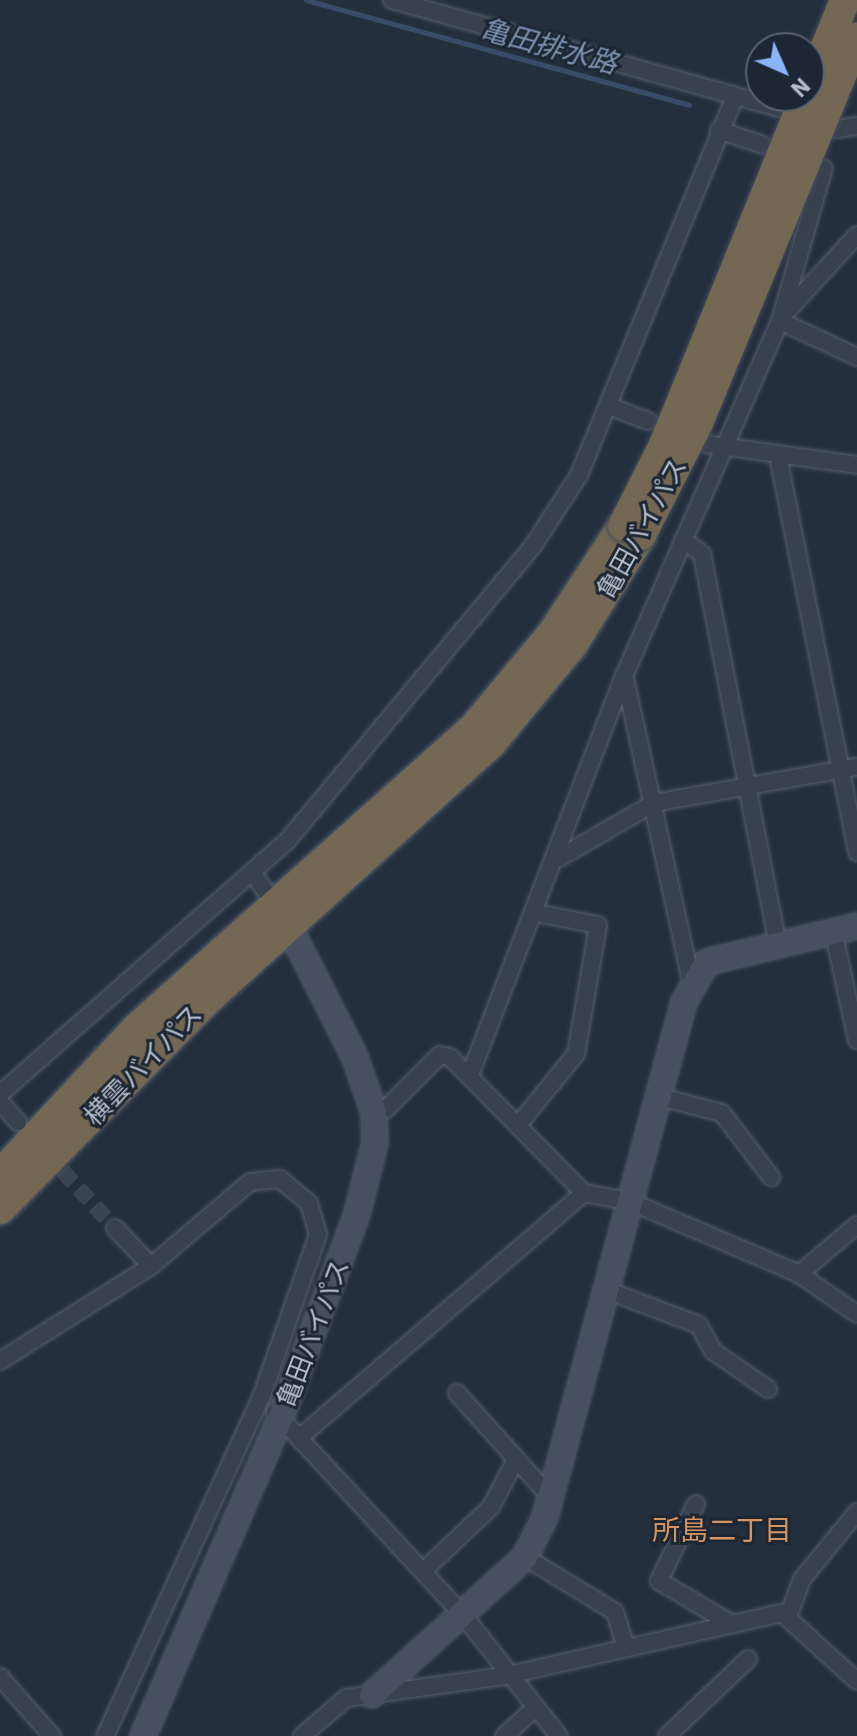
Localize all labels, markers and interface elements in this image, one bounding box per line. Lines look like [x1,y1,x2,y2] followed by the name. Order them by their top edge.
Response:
[477,12,621,80] water label: 亀田排水路
[745,32,825,112] north arrow
[785,72,817,104] text: N
[591,452,693,604] street label: 亀田バイパス
[78,998,208,1132] street label: 横雲バイパス
[270,1255,356,1411] street label: 亀田バイパス
[652,1513,792,1547] district label: 所島二丁目

